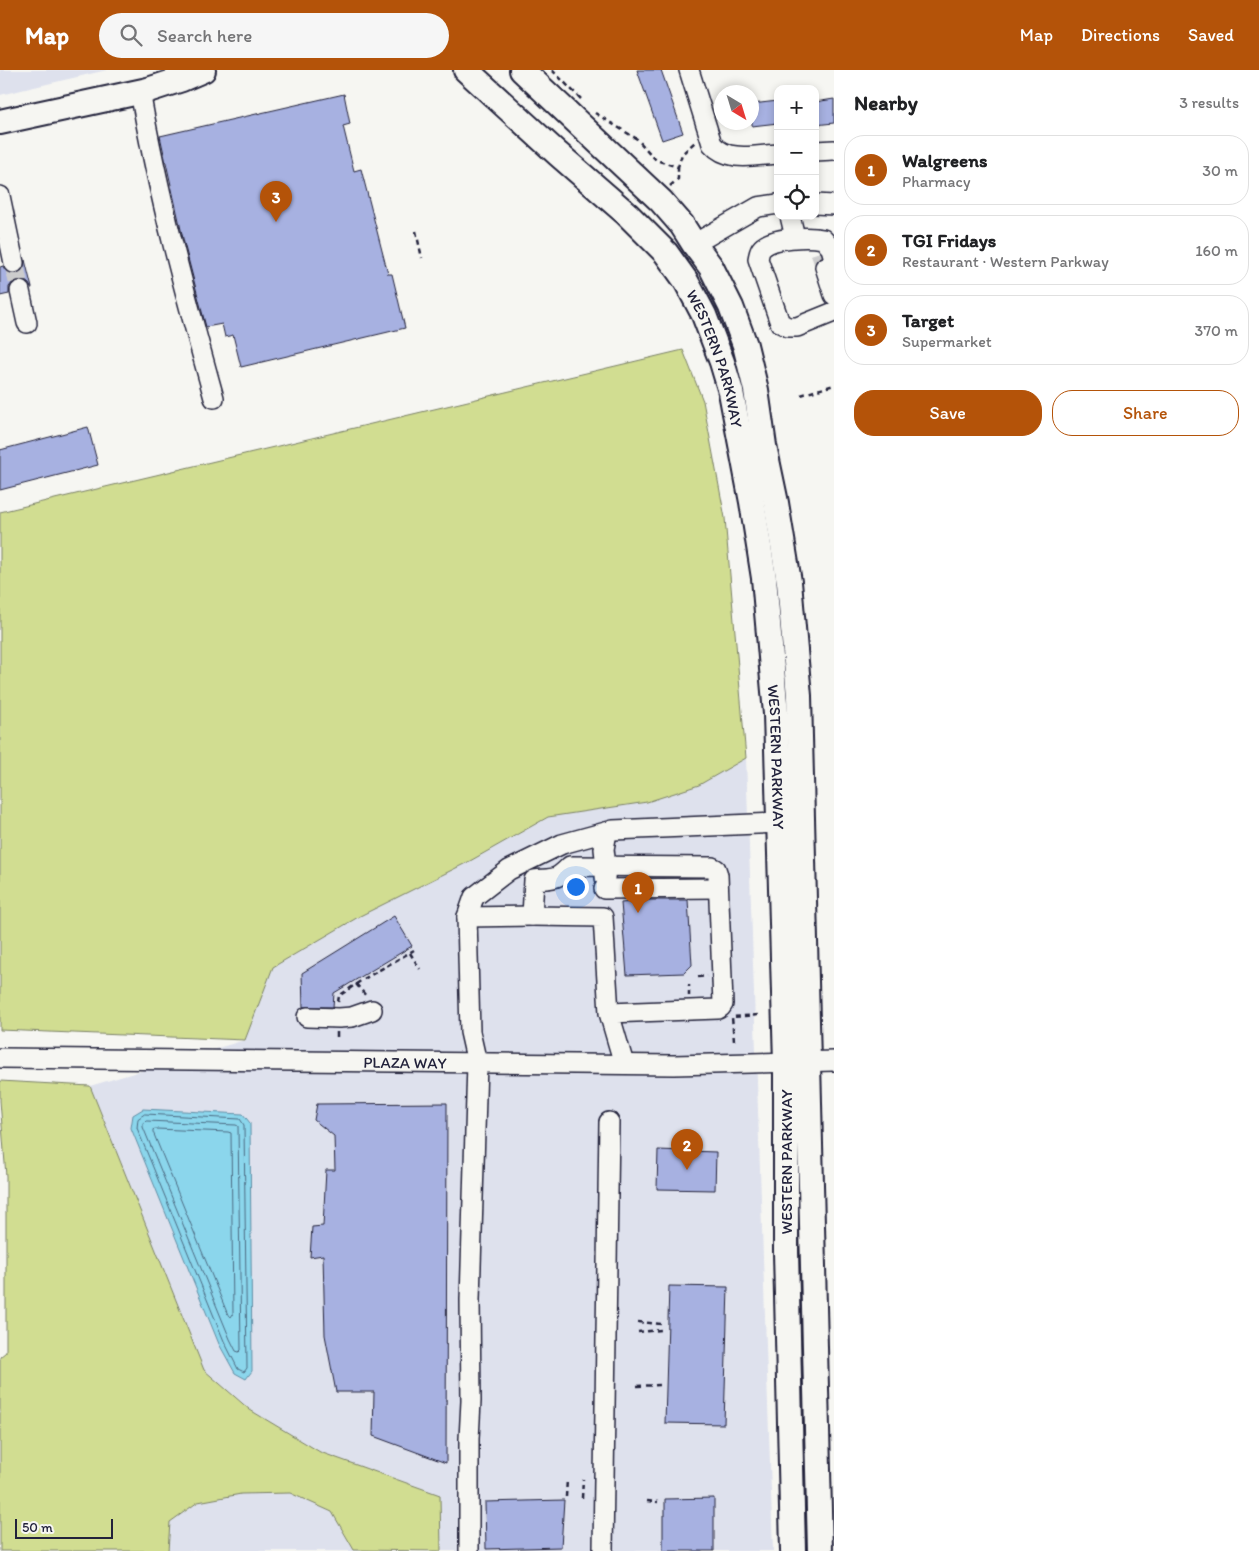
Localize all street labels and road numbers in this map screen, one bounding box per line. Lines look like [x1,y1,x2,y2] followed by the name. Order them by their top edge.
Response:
[682,286,747,429] street label: WESTERN PARKWAY
[763,684,788,830] street label: WESTERN PARKWAY
[363,1053,447,1073] street label: PLAZA WAY
[777,1089,796,1235] street label: WESTERN PARKWAY

